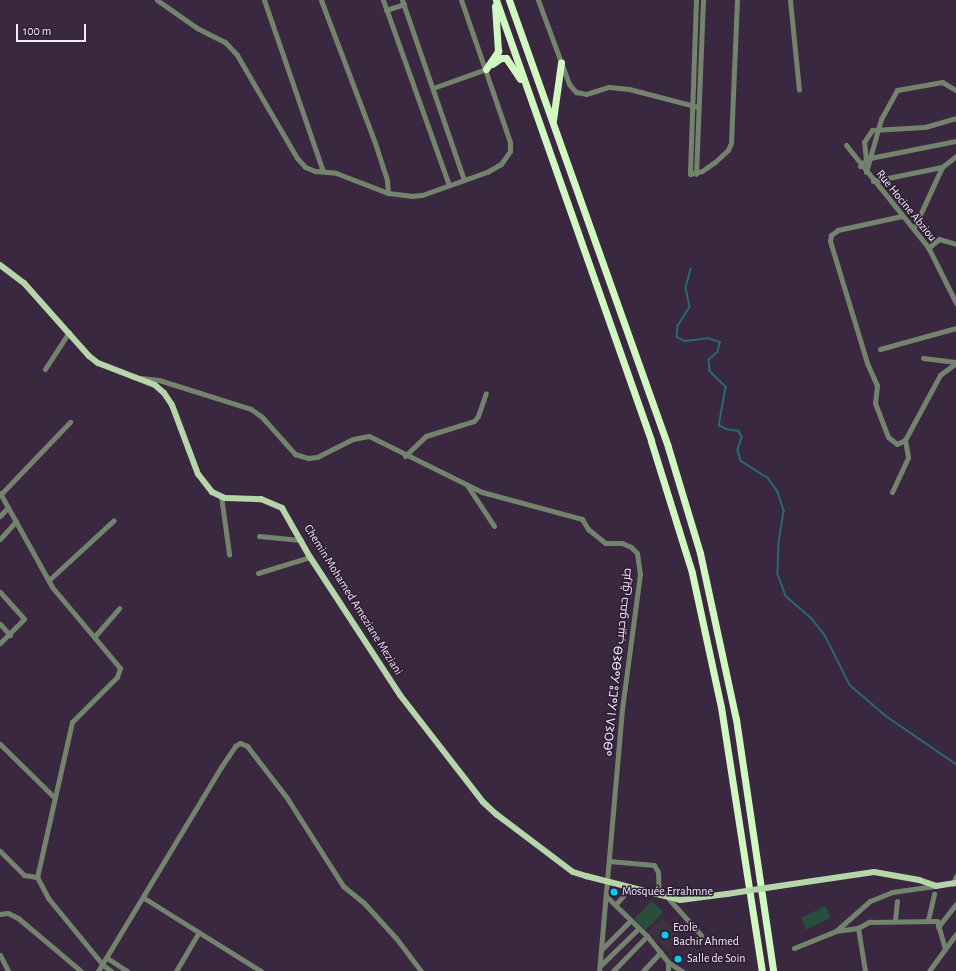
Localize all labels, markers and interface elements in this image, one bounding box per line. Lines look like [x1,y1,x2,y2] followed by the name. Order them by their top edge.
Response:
[18,16,88,42] scale bar
[23,25,51,37] text: 100 m
[873,167,939,245] street label: Rue Hocine Abziou
[301,522,405,678] street label: Chemin Mohamed Ameziane Meziani
[601,567,635,757] street label: ⴰⴱⵔⵉⴷ ⵏ ⵃⴰⵎⵓ ⵃⴰⴱⵉⴱ طريق حمو حبيب
[622,885,713,899] place label: Mosquée Errahmne
[609,887,619,897] marker: Mosquée Errahmne
[673,921,739,949] place label: Ecole Bachir Ahmed
[660,930,670,940] marker: Ecole Bachir Ahmed
[687,952,746,966] place label: Salle de Soin
[672,953,684,965] marker: Salle de Soin

